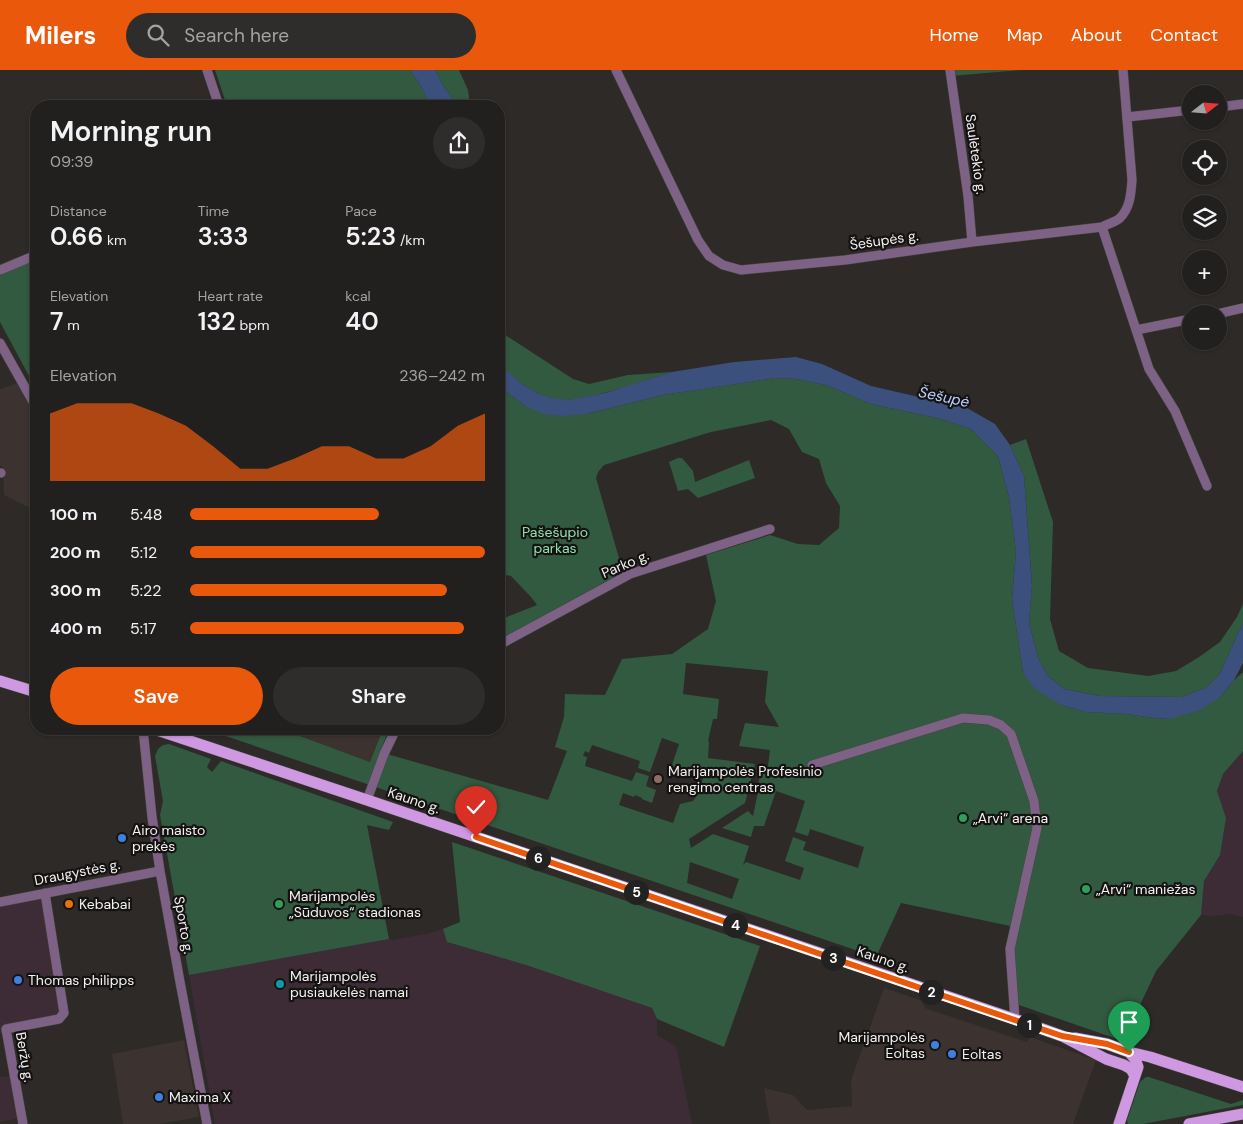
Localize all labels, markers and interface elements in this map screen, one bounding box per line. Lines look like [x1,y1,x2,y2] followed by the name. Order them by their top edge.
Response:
[126,13,476,58] search box
[25,20,96,51] text: Milers
[144,21,172,49] icon: search
[184,23,289,48] text: Search here
[929,23,979,47] text: Home
[1007,23,1043,47] text: Map
[1071,23,1122,47] text: About
[1150,23,1218,47] text: Contact
[1182,85,1228,130] north arrow
[1182,85,1227,350] map controls
[50,113,212,150] text: Morning run
[961,113,991,196] street label: Saulėtekio g.
[433,117,485,169] button: share
[1182,140,1227,185] button: locate
[50,151,93,172] text: 09:39
[1182,195,1227,240] button: layers
[50,202,107,220] text: Distance
[198,202,229,220] text: Time
[345,202,377,220] text: Pace
[50,220,103,253] text: 0.66
[198,220,249,253] text: 3:33
[345,220,396,253] text: 5:23
[848,226,920,254] street label: Šešupės g.
[103,231,127,249] text: km
[396,231,425,249] text: /km
[1182,250,1227,295] button: +
[50,287,108,305] text: Elevation
[198,287,263,305] text: Heart rate
[345,287,371,305] text: kcal
[50,305,63,338] text: 7
[198,305,236,338] text: 132
[345,305,379,338] text: 40
[1182,305,1227,350] button: −
[63,316,80,334] text: m
[236,316,270,334] text: bpm
[50,365,117,386] text: Elevation
[399,365,485,386] text: 236–242 m
[917,382,972,412] water label: Šešupė
[50,504,97,525] text: 100 m
[130,504,162,525] text: 5:48
[522,523,588,557] park label: Pašešupio parkas
[50,542,101,563] text: 200 m
[130,542,157,563] text: 5:12
[599,546,652,582] street label: Parko g.
[50,580,101,601] text: 300 m
[130,580,161,601] text: 5:22
[50,618,102,639] text: 400 m
[130,618,157,639] text: 5:17
[50,667,263,725] button: Save
[273,667,485,725] button: Share
[668,762,822,796] place label: Marijampolės Profesinio rengimo centras
[652,773,664,785] marker: Marijampolės Profesinio rengimo centras
[385,783,443,817] street label: Kauno g.
[455,786,497,837] pin
[462,793,490,821] icon: check
[973,809,1048,827] place label: „Arvi“ arena
[957,812,969,824] marker: „Arvi“ arena
[132,821,205,855] place label: Airo maisto prekės
[116,832,128,844] marker: Airo maisto prekės
[526,846,550,870] pin: 6
[534,849,543,867] text: 6
[33,855,122,889] street label: Draugystės g.
[624,880,648,904] pin: 5
[1096,880,1195,898] place label: „Arvi“ maniežas
[632,883,641,901] text: 5
[1080,883,1092,895] marker: „Arvi“ maniežas
[289,887,421,921] place label: Marijampolės „Sūduvos“ stadionas
[79,895,131,913] place label: Kebabai
[170,895,198,955] street label: Sporto g.
[63,898,75,910] marker: Kebabai
[273,898,285,910] marker: Marijampolės „Sūduvos“ stadionas
[722,912,748,938] pin: 4
[731,916,740,934] text: 4
[854,942,912,976] street label: Kauno g.
[820,946,846,970] pin: 3
[829,949,838,967] text: 3
[290,967,408,1001] place label: Marijampolės pusiaukelės namai
[28,971,134,989] place label: Thomas philipps
[12,974,24,986] marker: Thomas philipps
[274,978,286,990] marker: Marijampolės pusiaukelės namai
[918,980,944,1004] pin: 2
[927,983,936,1001] text: 2
[1108,1001,1150,1052] pin
[1115,1008,1143,1036] icon: arrive
[1016,1012,1042,1038] pin: 1
[1027,1016,1032,1034] text: 1
[838,1028,925,1062] place label: Marijampolės Eoltas
[12,1031,38,1084] street label: Beržų g.
[929,1039,941,1051] marker: Marijampolės Eoltas
[962,1045,1001,1063] place label: Eoltas
[946,1048,958,1060] marker: Eoltas
[169,1088,231,1106] place label: Maxima X
[153,1091,165,1103] marker: Maxima X

